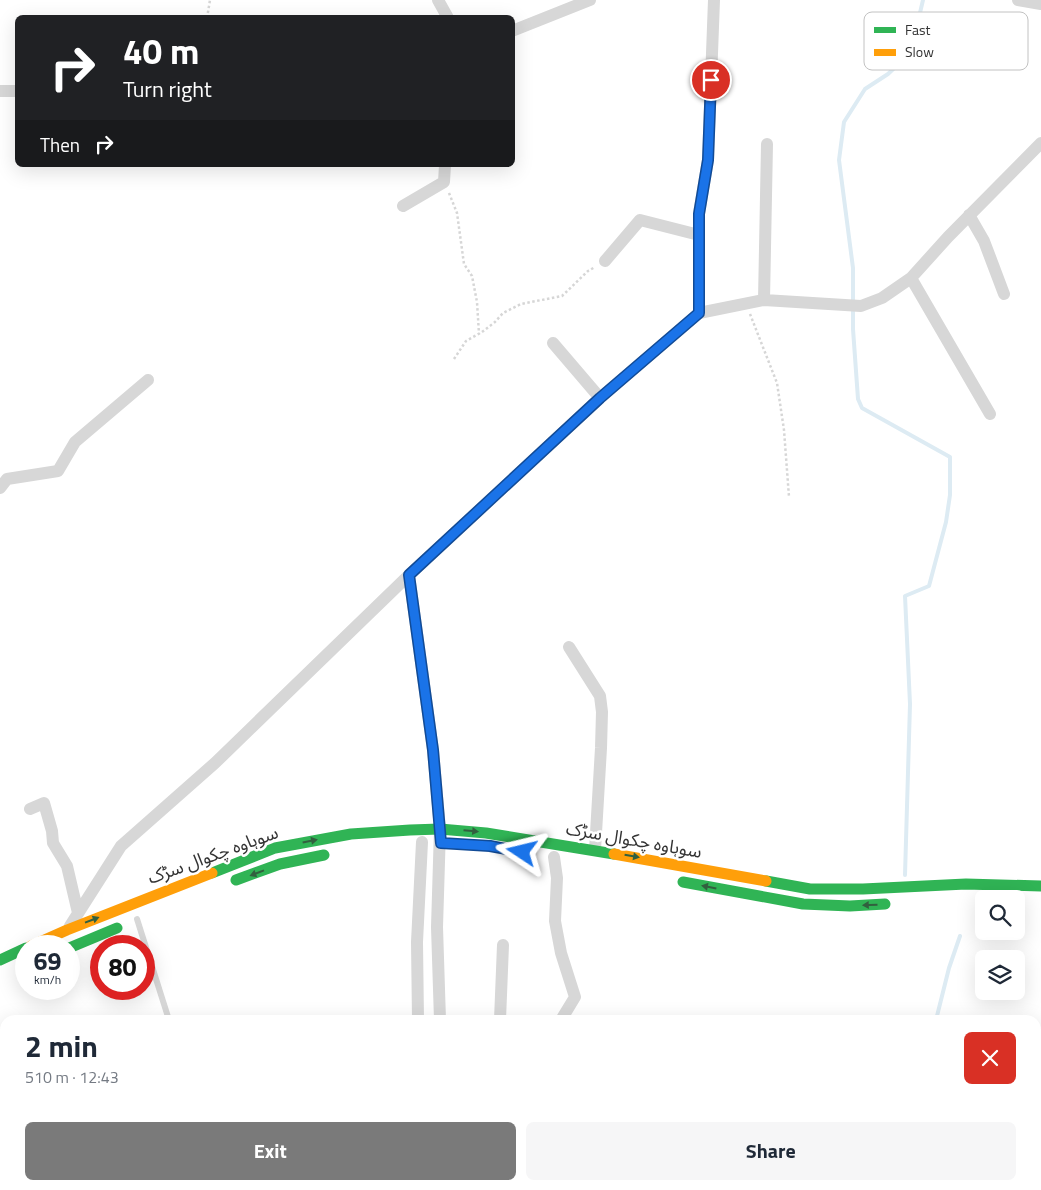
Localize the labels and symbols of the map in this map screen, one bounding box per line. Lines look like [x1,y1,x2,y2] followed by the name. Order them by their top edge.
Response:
[864,12,1028,70] legend
[905,19,930,40] text: Fast
[905,41,934,62] text: Slow
[690,59,732,101] pin
[564,814,704,865] street label: سوہاوہ چکوال سڑک
[144,818,282,891] street label: سوہاوہ چکوال سڑک
[495,825,547,877] position arrow
[463,827,479,835] one-way arrow
[302,837,318,845] one-way arrow
[624,853,640,861] one-way arrow
[249,870,264,877] one-way arrow
[702,883,717,891] one-way arrow
[862,901,878,909] one-way arrow
[84,916,99,924] one-way arrow
[90,935,155,1000] speed limit sign: 80

